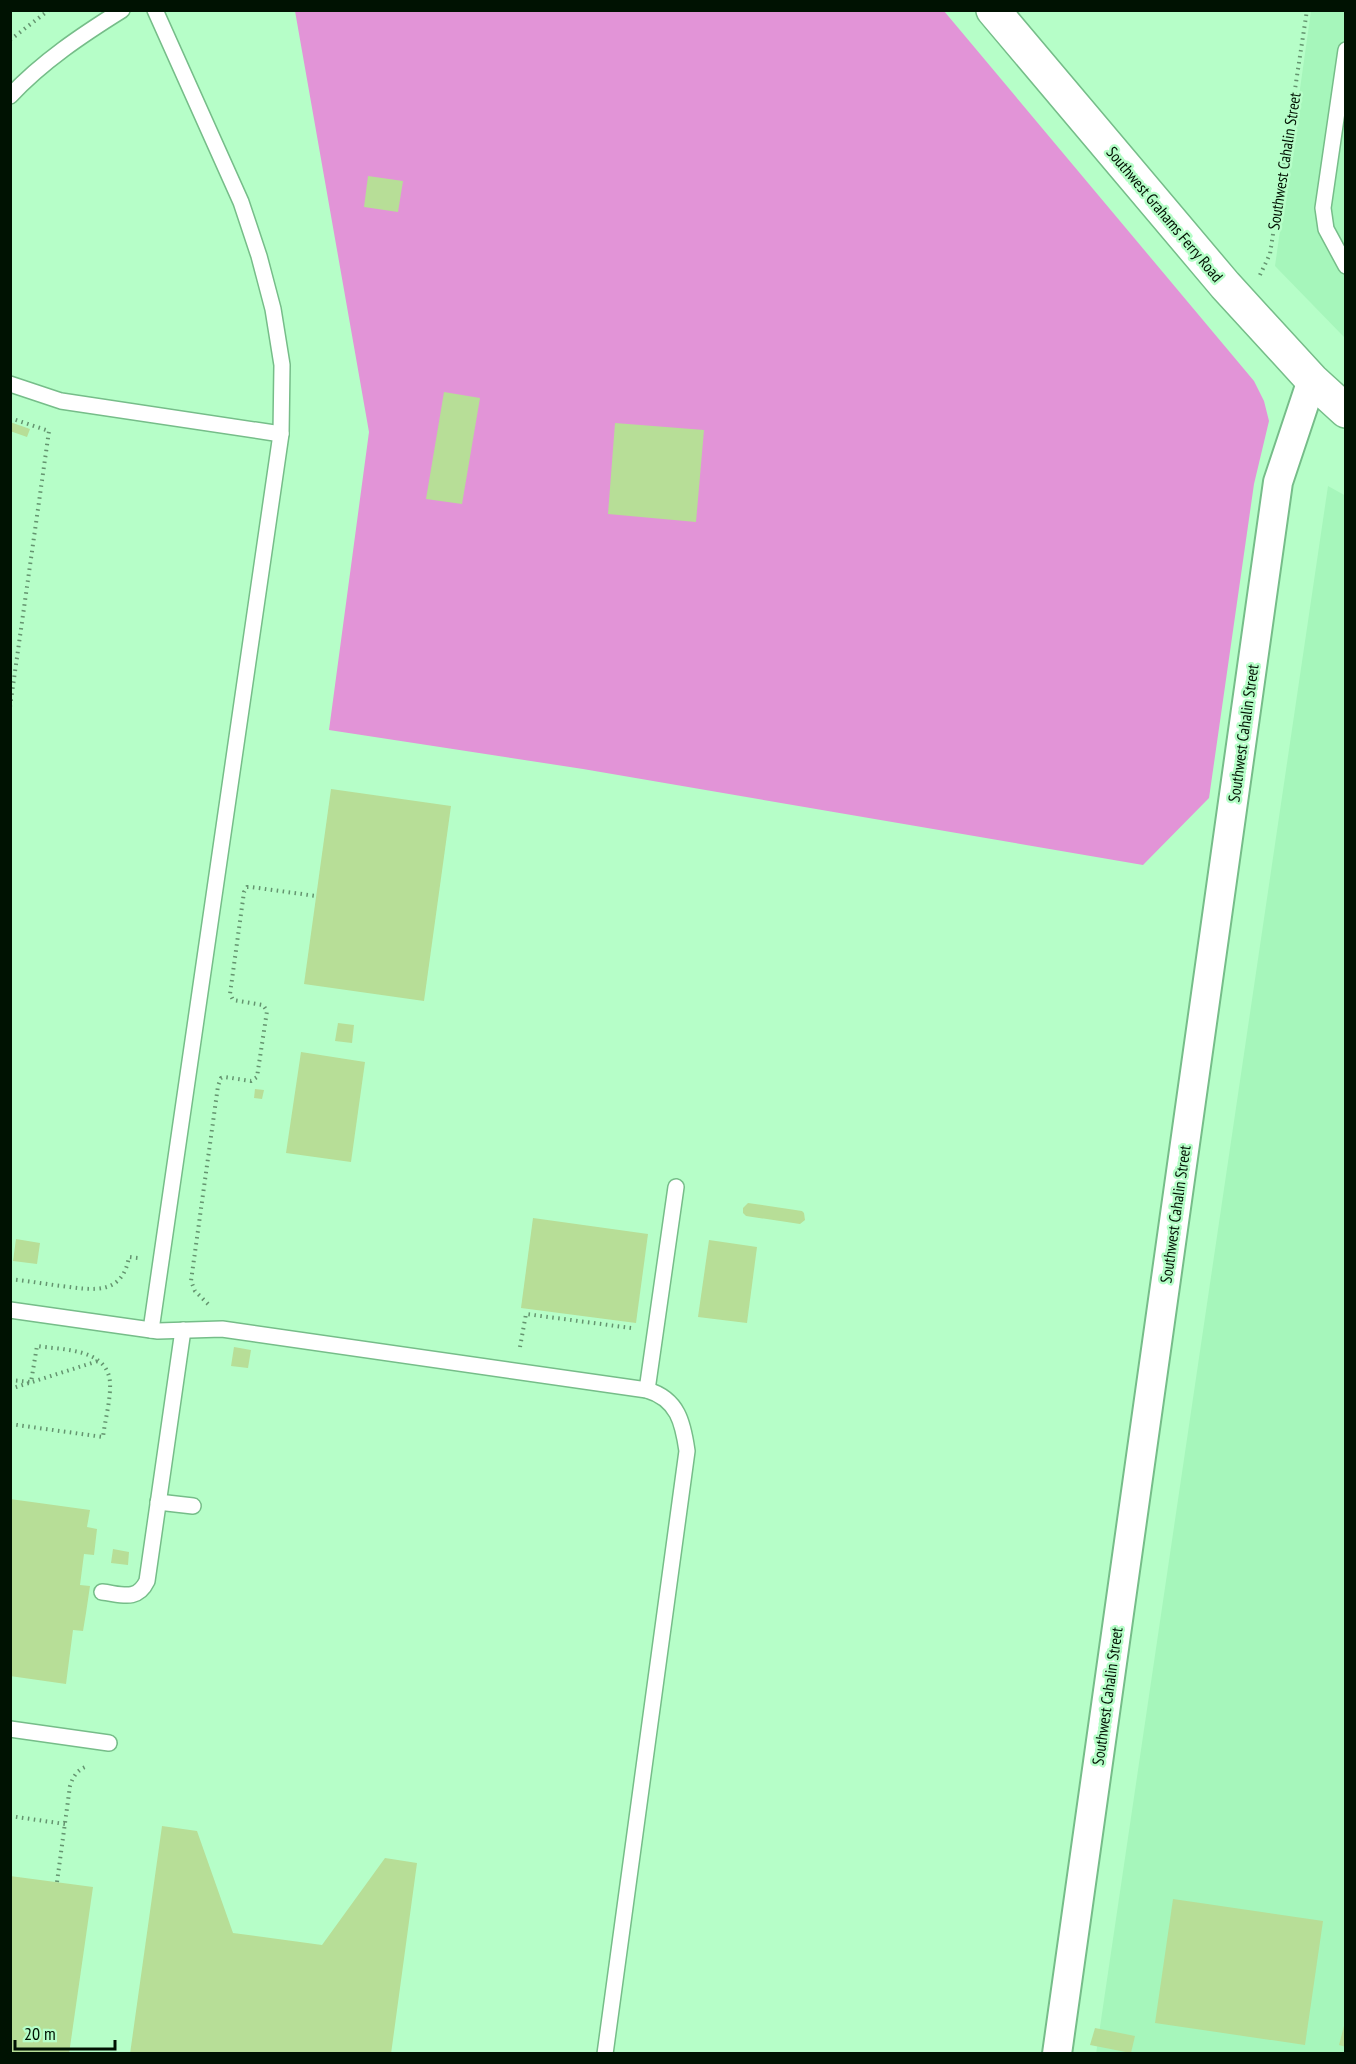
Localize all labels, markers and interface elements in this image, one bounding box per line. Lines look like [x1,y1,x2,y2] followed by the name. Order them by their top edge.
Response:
[1263,90,1305,231] street label: Southwest Cahalin Street
[1102,142,1228,286] street label: Southwest Grahams Ferry Road
[1223,662,1263,803] street label: Southwest Cahalin Street
[1155,1143,1195,1284] street label: Southwest Cahalin Street
[1087,1625,1127,1766] street label: Southwest Cahalin Street
[15,2013,116,2051] scale bar
[24,2022,56,2045] text: 20 m

